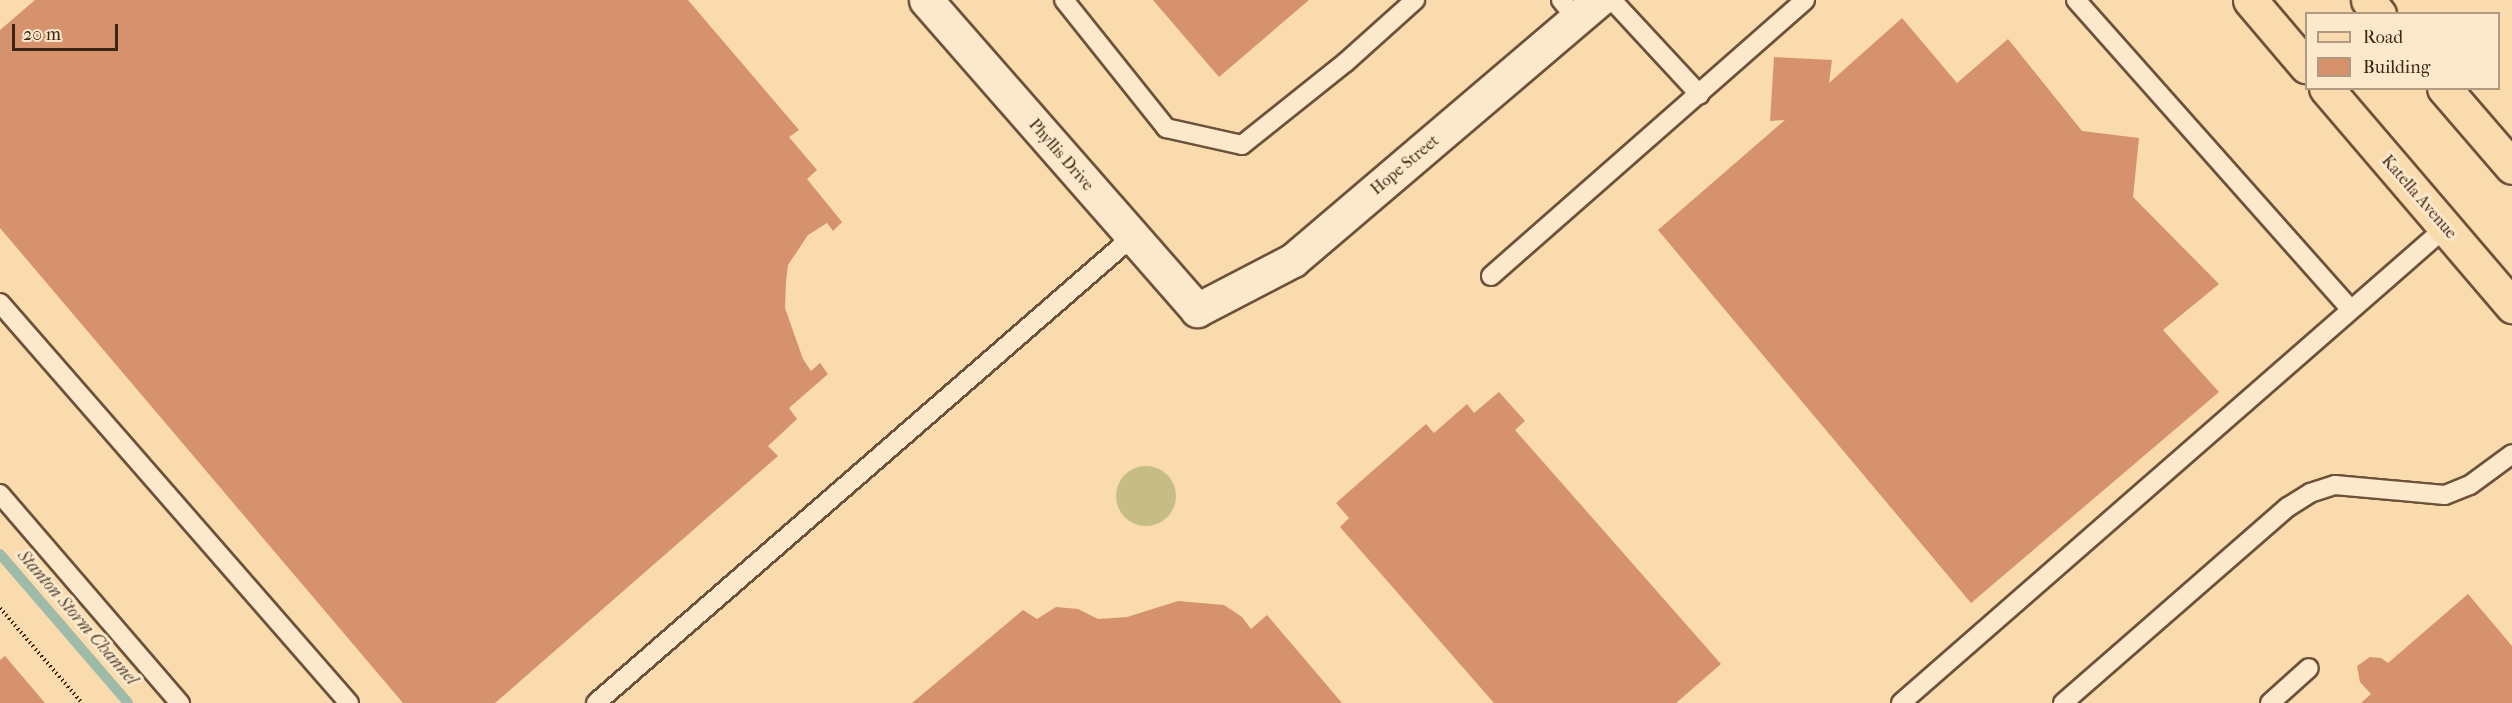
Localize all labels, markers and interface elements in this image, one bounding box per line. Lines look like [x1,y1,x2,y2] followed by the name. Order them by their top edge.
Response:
[15,12,122,50] scale bar
[2305,12,2500,90] legend
[23,24,61,45] text: 20 m
[2363,27,2403,48] text: Road
[2363,57,2430,78] text: Building
[1025,115,1097,195] street label: Phyllis Drive
[1367,131,1443,199] street label: Hope Street
[2378,151,2460,243] street label: Katella Avenue
[12,546,142,690] water label: Stanton Storm Channel

